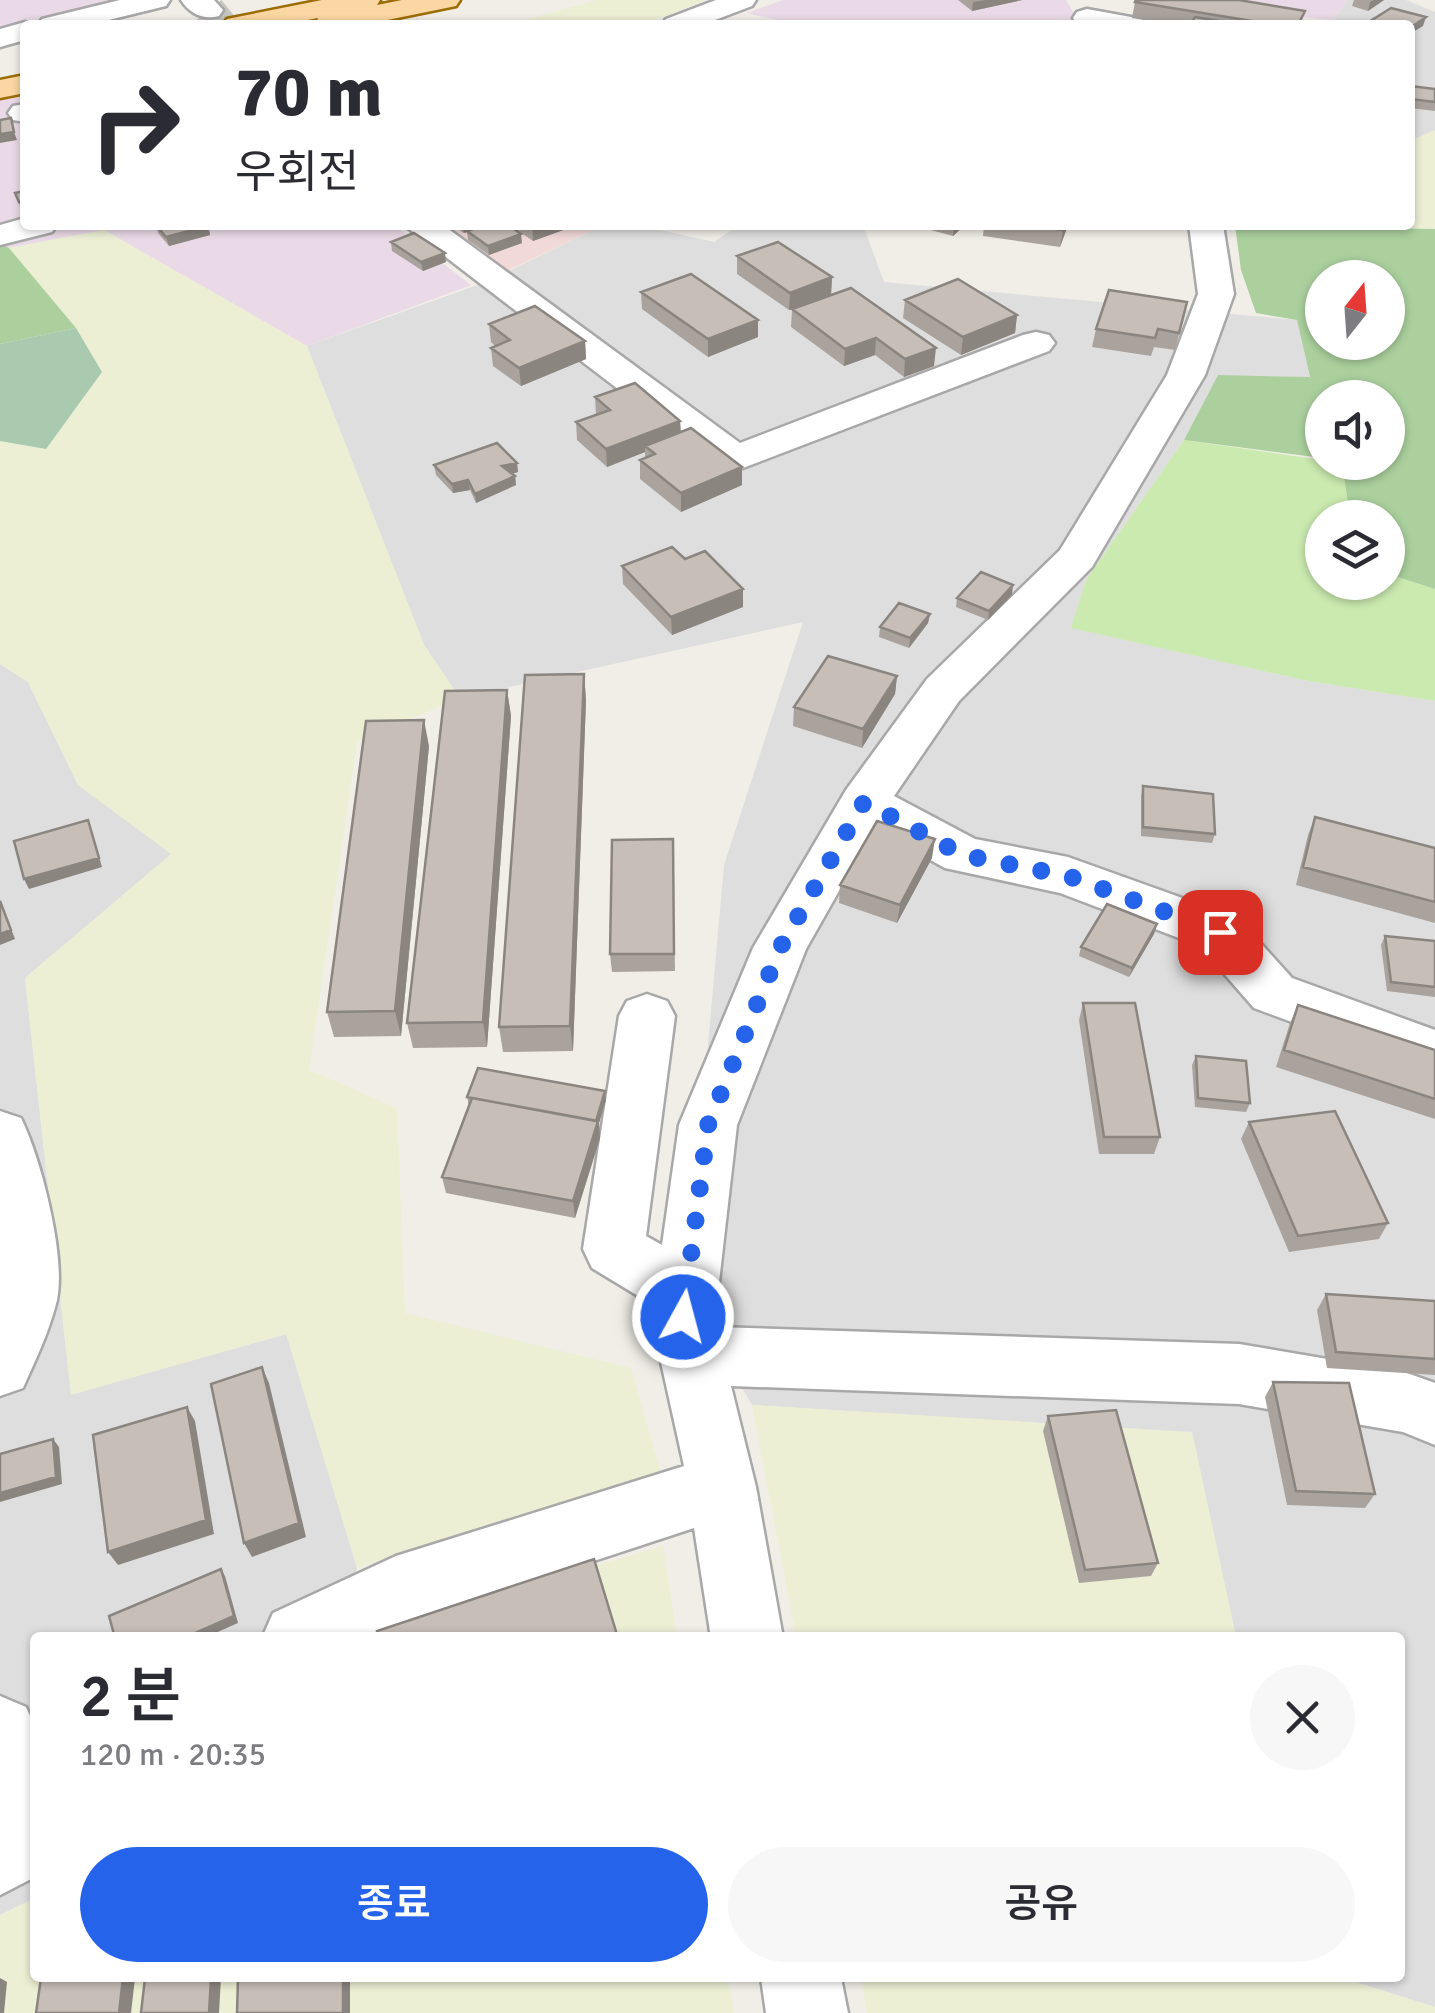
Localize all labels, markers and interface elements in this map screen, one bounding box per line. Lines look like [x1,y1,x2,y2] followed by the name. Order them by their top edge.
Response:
[235,49,383,135] text: 70 m
[70,60,200,190] icon: right
[235,145,359,200] text: 우회전
[1305,260,1405,360] north arrow
[1305,260,1405,600] map controls
[1305,380,1405,480] button: sound
[1305,500,1405,600] button: layers
[1178,890,1263,975] pin
[1193,905,1248,960] icon: arrive
[631,1265,735,1369] position arrow
[80,1660,181,1734] text: 2 분
[1250,1665,1355,1770] button: close
[80,1735,266,1774] text: 120 m · 20:35
[80,1847,708,1962] button: 종료
[728,1847,1355,1962] button: 공유

